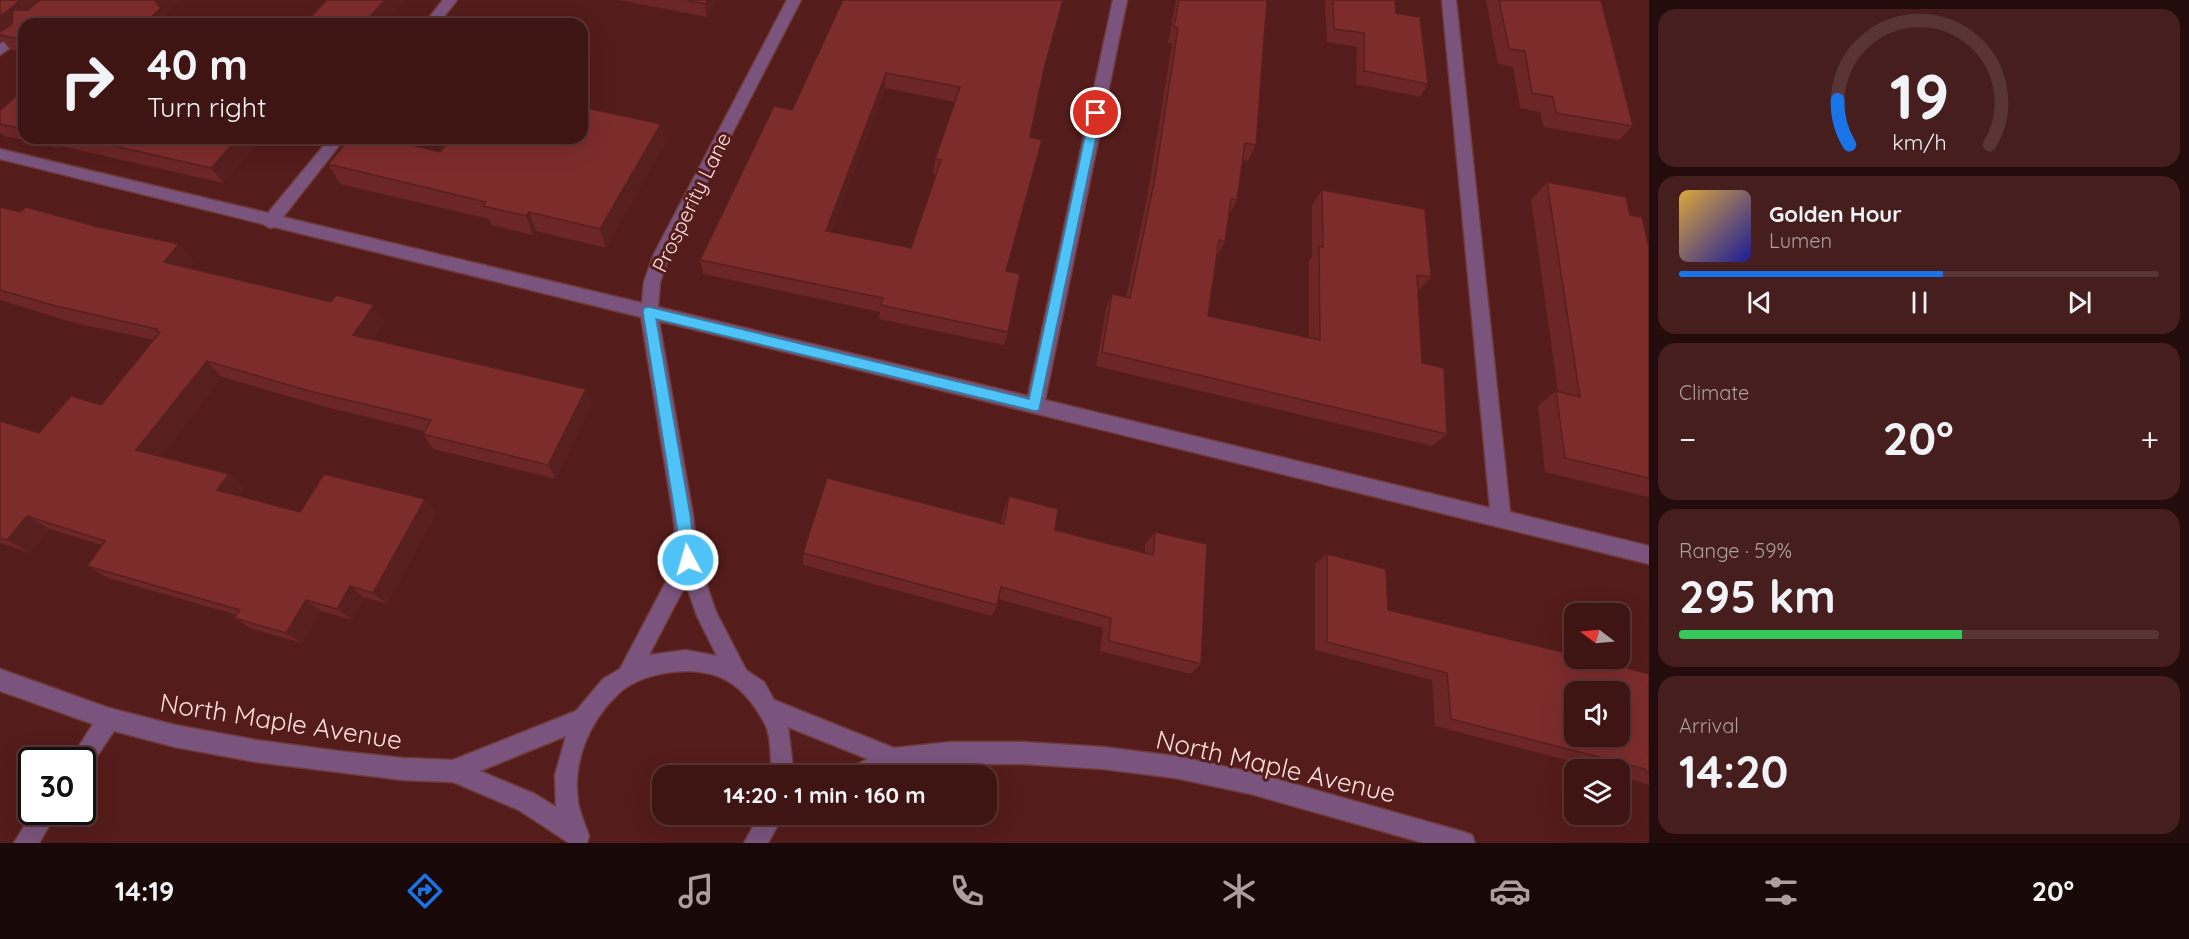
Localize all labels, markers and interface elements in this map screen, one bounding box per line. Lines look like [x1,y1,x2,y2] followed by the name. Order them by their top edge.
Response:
[147,38,248,91] text: 40 m
[48,42,126,120] icon: right
[1889,57,1949,135] text: 19
[1070,87,1121,138] pin
[147,90,266,124] text: Turn right
[1079,96,1112,129] icon: arrive
[646,128,736,276] street label: Prosperity Lane
[1892,129,1946,155] text: km/h
[1769,200,1902,228] text: Golden Hour
[1769,228,1832,253] text: Lumen
[1743,286,1776,319] icon: previous
[1903,286,1936,319] icon: pause
[2063,286,2096,319] icon: next
[1679,380,1749,405] text: Climate
[1883,410,1954,466] text: 20°
[1679,418,1696,459] text: −
[2140,418,2159,459] text: +
[656,528,720,592] position arrow
[1679,538,1792,563] text: Range · 59%
[1679,568,1836,624] text: 295 km
[1564,603,1630,669] north arrow
[1564,603,1630,825] map controls
[1564,681,1630,747] button: sound
[158,686,404,756] street label: North Maple Avenue
[1679,713,1739,738] text: Arrival
[1153,722,1399,810] street label: North Maple Avenue
[1679,743,1789,799] text: 14:20
[18,747,96,825] speed limit sign: 30
[1564,759,1630,825] button: layers
[724,781,925,809] text: 14:20 · 1 min · 160 m
[404,870,446,912] icon: directions
[675,870,717,912] icon: music
[946,870,988,912] icon: phone
[1218,870,1260,912] icon: climate
[1489,870,1531,912] icon: car
[1760,870,1802,912] icon: filters
[115,874,174,908] text: 14:19
[2032,874,2074,908] text: 20°

